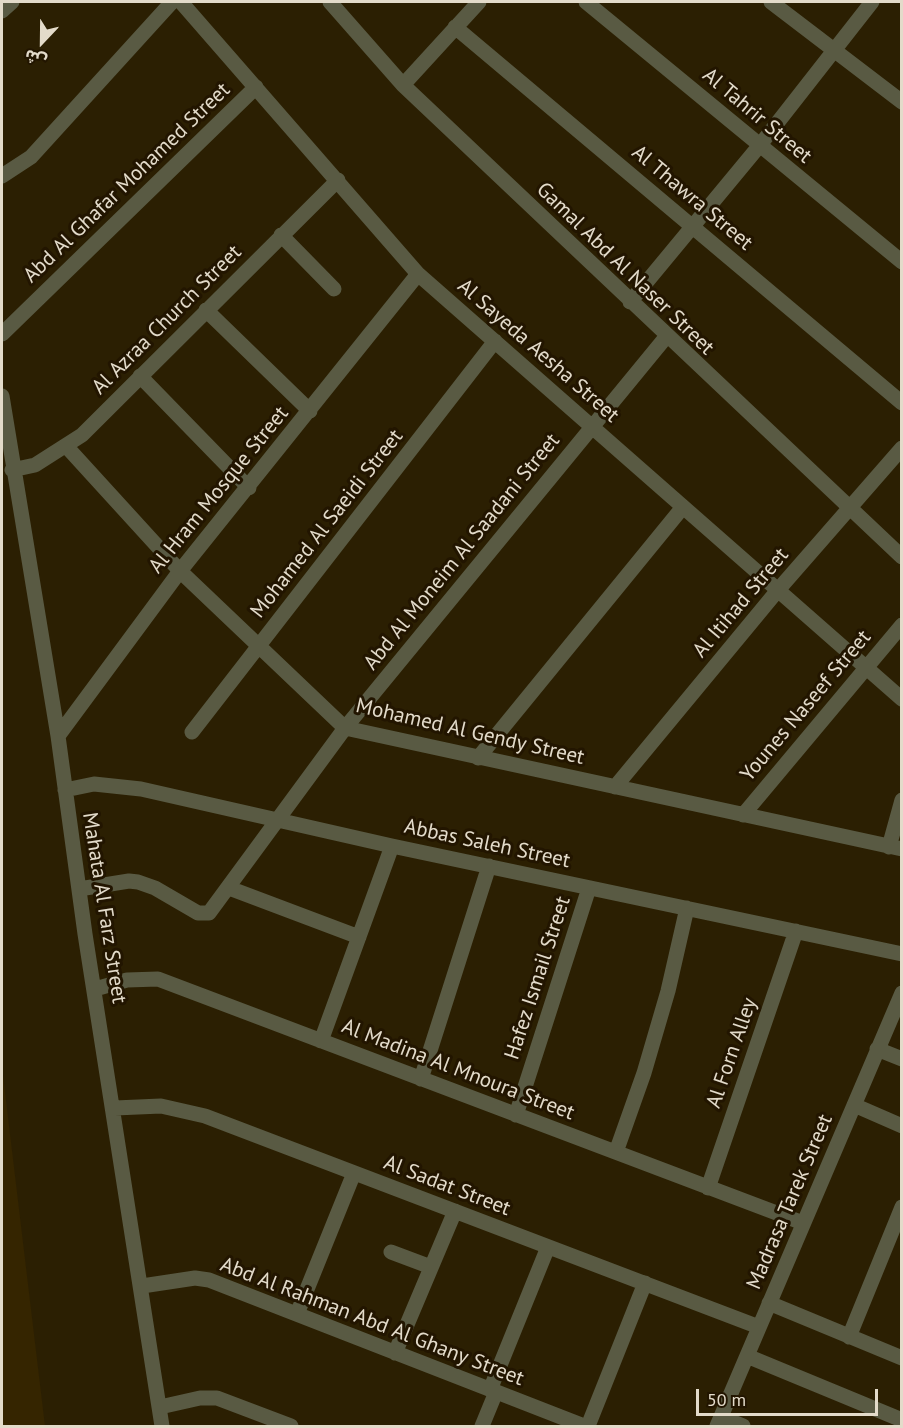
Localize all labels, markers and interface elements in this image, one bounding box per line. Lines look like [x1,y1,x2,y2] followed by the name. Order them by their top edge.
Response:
[12,12,72,72] north arrow
[21,45,49,72] text: ش
[697,63,817,169] street label: Al Tahrir Street
[19,78,235,288] street label: Abd Al Ghafar Mohamed Street
[627,140,757,256] street label: Al Thawra Street
[531,177,719,361] street label: Gamal Abd Al Naser Street
[87,240,247,400] street label: Al Azraa Church Street
[452,274,624,428] street label: Al Sayeda Aesha Street
[144,401,294,579] street label: Al Hram Mosque Street
[246,425,408,623] street label: Mohamed Al Saeidi Street
[359,429,565,675] street label: Abd Al Moneim Al Saadani Street
[688,543,794,663] street label: Al Itihad Street
[735,625,877,787] street label: Younes Naseef Street
[353,693,587,771] street label: Mohamed Al Gendy Street
[76,811,132,1005] street label: Mahata Al Farz Street
[402,814,572,874] street label: Abbas Saleh Street
[500,893,576,1063] street label: Hafez Ismail Street
[701,995,763,1111] street label: Al Forn Alley
[338,1014,578,1126] street label: Al Madina Al Mnoura Street
[742,1111,838,1293] street label: Madrasa Tarek Street
[380,1150,514,1222] street label: Al Sadat Street
[217,1252,527,1392] street label: Abd Al Rahman Abd Al Ghany Street
[699,1377,880,1415] scale bar
[707,1388,746,1411] text: 50 m

